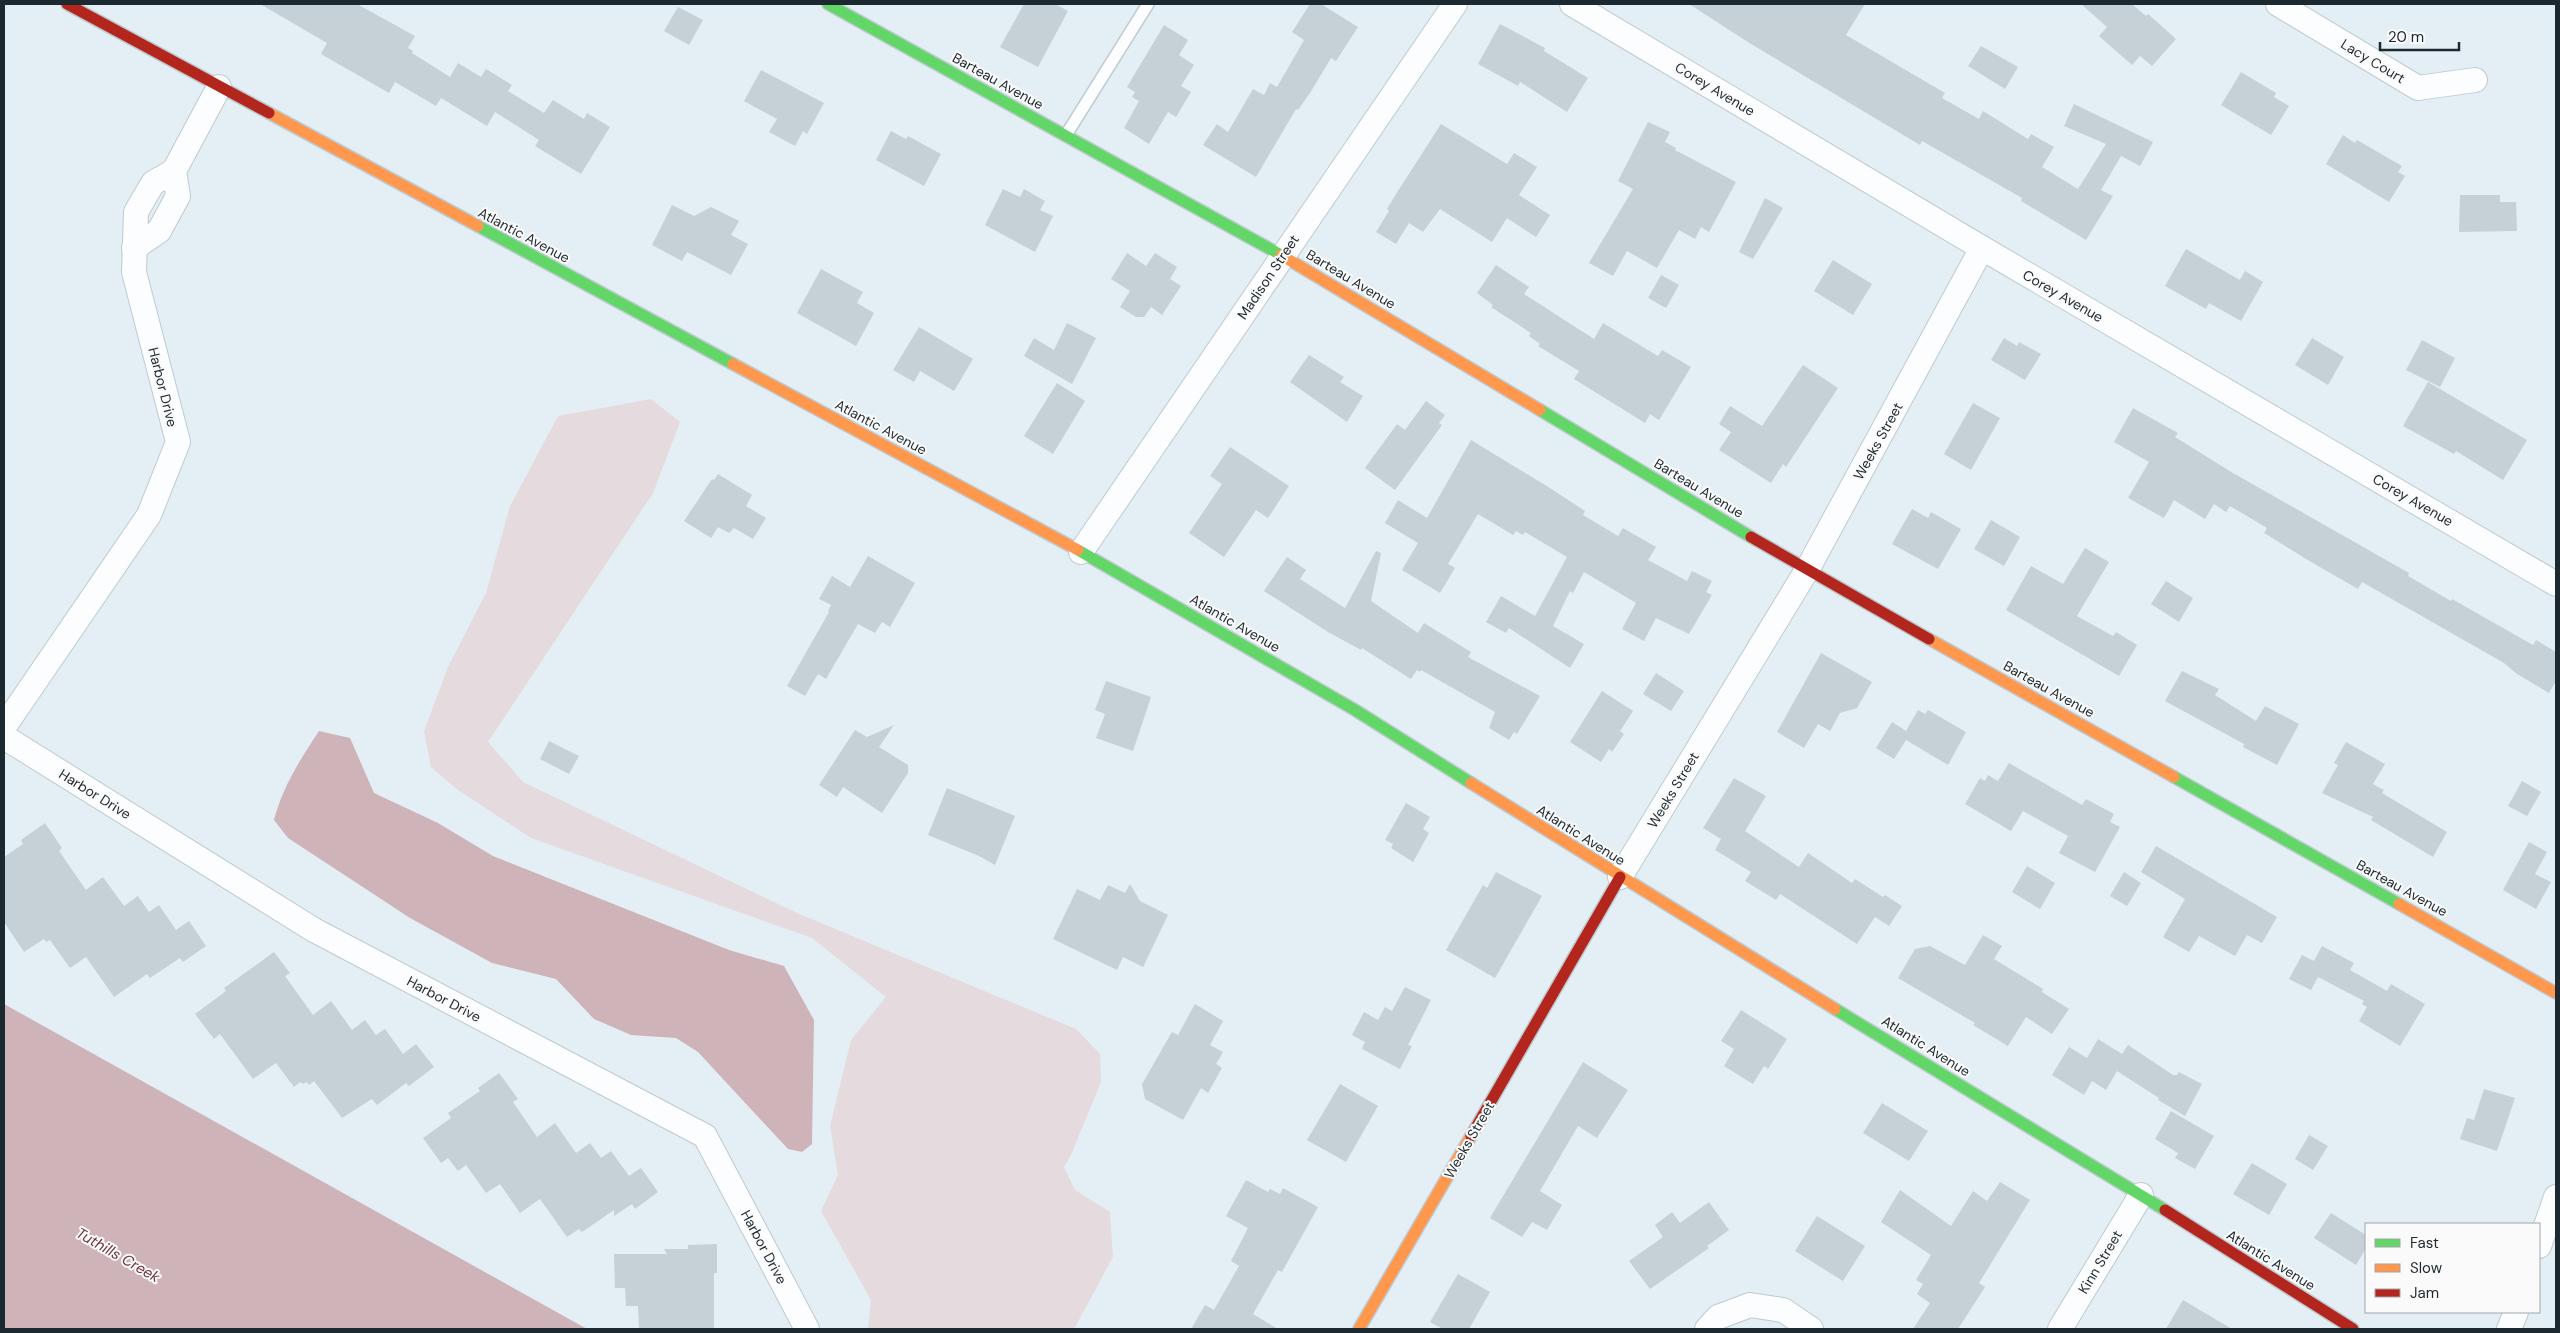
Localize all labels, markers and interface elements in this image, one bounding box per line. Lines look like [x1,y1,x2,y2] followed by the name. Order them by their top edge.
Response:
[2380,20,2459,52] scale bar
[2388,27,2424,47] text: 20 m
[2338,35,2408,87] street label: Lacy Court
[949,49,1047,113] street label: Barteau Avenue
[1672,58,1758,120] street label: Corey Avenue
[475,203,573,267] street label: Atlantic Avenue
[1233,231,1303,323] street label: Madison Street
[1303,245,1399,313] street label: Barteau Avenue
[2020,266,2107,326] street label: Corey Avenue
[144,345,182,429] street label: Harbor Drive
[832,395,930,459] street label: Atlantic Avenue
[1849,399,1907,483] street label: Weeks Street
[1651,454,1747,522] street label: Barteau Avenue
[2370,470,2457,530] street label: Corey Avenue
[1187,590,1283,656] street label: Atlantic Avenue
[2000,657,2098,721] street label: Barteau Avenue
[1643,749,1703,831] street label: Weeks Street
[56,765,134,823] street label: Harbor Drive
[1533,801,1629,869] street label: Atlantic Avenue
[2353,856,2451,920] street label: Barteau Avenue
[404,972,484,1026] street label: Harbor Drive
[1878,1012,1974,1080] street label: Atlantic Avenue
[1440,1098,1498,1182] street label: Weeks Street
[737,1207,791,1287] street label: Harbor Drive
[72,1223,164,1287] water label: Tuthills Creek
[2365,1223,2540,1313] legend
[2223,1226,2319,1294] street label: Atlantic Avenue
[2074,1227,2126,1297] street label: Kinn Street
[2410,1233,2439,1253] text: Fast
[2410,1258,2443,1278] text: Slow
[2410,1283,2439,1303] text: Jam

